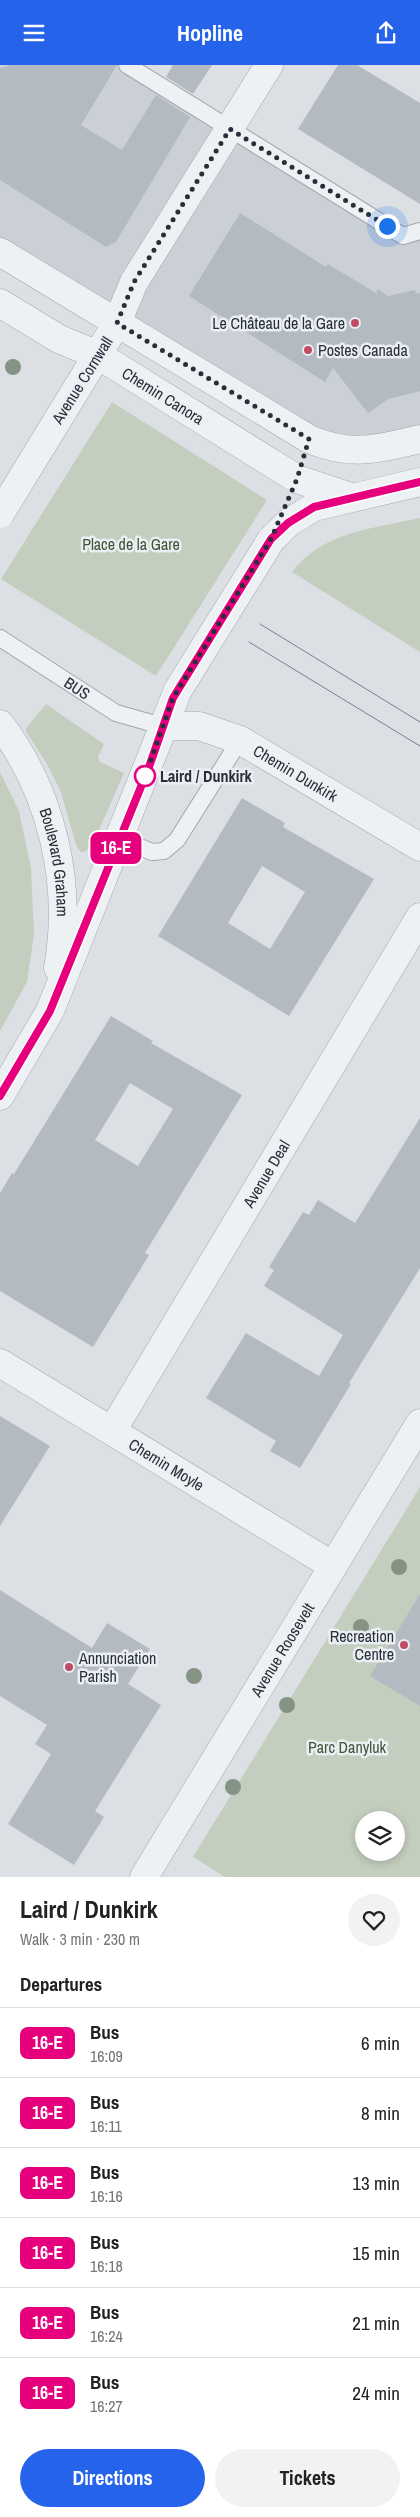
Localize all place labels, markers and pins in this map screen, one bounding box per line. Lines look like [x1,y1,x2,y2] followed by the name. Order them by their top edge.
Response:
[212,312,345,334] place label: Le Château de la Gare
[349,317,361,329] marker: Le Château de la Gare
[318,339,408,361] place label: Postes Canada
[302,344,314,356] marker: Postes Canada
[134,765,156,787] marker: Laird / Dunkirk
[160,765,253,787] place label: Laird / Dunkirk
[330,1625,394,1665] place label: Recreation Centre
[398,1639,410,1651] marker: Recreation Centre
[78,1647,156,1687] place label: Annunciation Parish
[63,1661,75,1673] marker: Annunciation Parish

